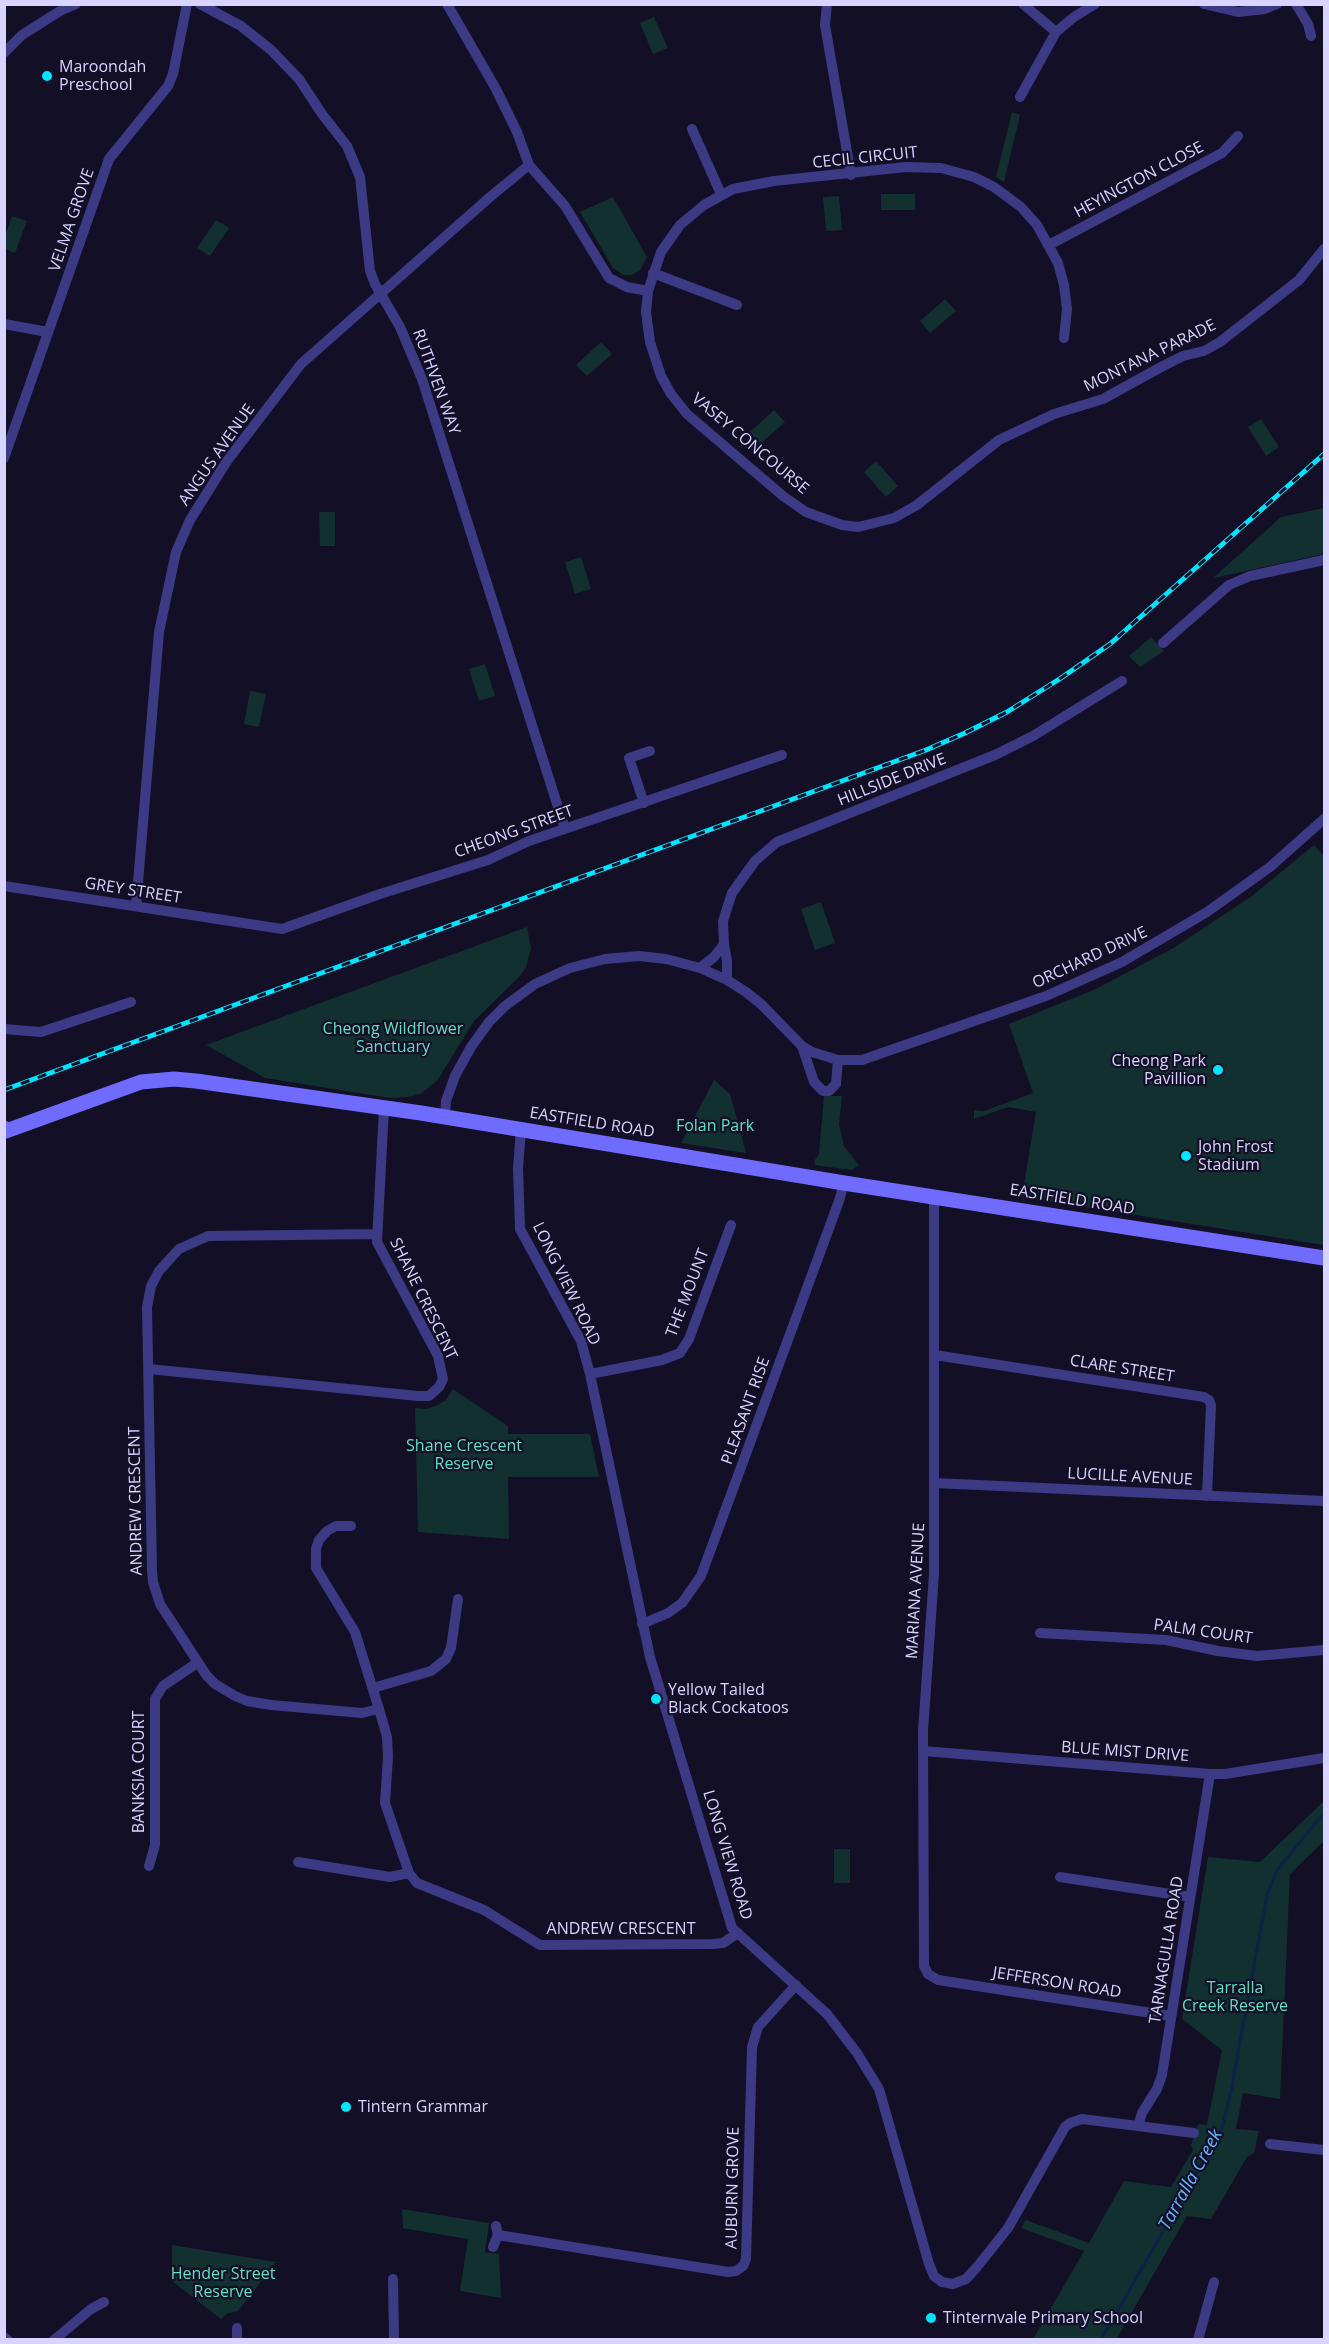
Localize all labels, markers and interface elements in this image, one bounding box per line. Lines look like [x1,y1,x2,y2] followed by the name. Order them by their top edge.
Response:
[59,57,146,95] place label: Maroondah Preschool
[40,69,54,83] marker: Maroondah Preschool
[1071,138,1207,222] street label: HEYINGTON CLOSE
[812,143,918,173] street label: CECIL CIRCUIT
[45,166,99,274] street label: VELMA GROVE
[1081,316,1219,396] street label: MONTANA PARADE
[408,327,464,437] street label: RUTHVEN WAY
[688,389,812,499] street label: VASEY CONCOURSE
[175,401,259,509] street label: ANGUS AVENUE
[835,750,949,810] street label: HILLSIDE DRIVE
[452,802,576,862] street label: CHEONG STREET
[83,874,183,908] street label: GREY STREET
[1030,923,1150,993] street label: ORCHARD DRIVE
[323,1019,463,1057] park label: Cheong Wildflower Sanctuary
[1111,1051,1206,1089] place label: Cheong Park Pavillion
[1211,1063,1225,1077] marker: Cheong Park Pavillion
[528,1104,656,1142] street label: EASTFIELD ROAD
[676,1116,754,1136] park label: Folan Park
[1198,1137,1273,1175] place label: John Frost Stadium
[1179,1149,1193,1163] marker: John Frost Stadium
[1008,1181,1136,1219] street label: EASTFIELD ROAD
[528,1219,604,1349] street label: LONG VIEW ROAD
[385,1235,461,1363] street label: SHANE CRESCENT
[662,1246,714,1340] street label: THE MOUNT
[1068,1351,1176,1387] street label: CLARE STREET
[718,1355,774,1467] street label: PLEASANT RISE
[125,1426,147,1576] street label: ANDREW CRESCENT
[406,1436,522,1474] park label: Shane Crescent Reserve
[1067,1464,1193,1490] street label: LUCILLE AVENUE
[903,1522,929,1660] street label: MARIANA AVENUE
[1152,1616,1254,1648] street label: PALM COURT
[668,1680,789,1718] place label: Yellow Tailed Black Cockatoos
[649,1692,663,1706] marker: Yellow Tailed Black Cockatoos
[129,1711,149,1833] street label: BANKSIA COURT
[1060,1738,1190,1766] street label: BLUE MIST DRIVE
[698,1788,756,1922] street label: LONG VIEW ROAD
[1146,1875,1188,2025] street label: TARNAGULLA ROAD
[547,1919,695,1939] street label: ANDREW CRESCENT
[991,1963,1123,2003] street label: JEFFERSON ROAD
[1182,1978,1288,2016] park label: Tarralla Creek Reserve
[358,2097,488,2117] place label: Tintern Grammar
[339,2100,353,2114] marker: Tintern Grammar
[1154,2126,1228,2234] water label: Tarralla Creek
[722,2127,744,2249] street label: AUBURN GROVE
[171,2264,275,2302] park label: Hender Street Reserve
[943,2308,1143,2328] place label: Tinternvale Primary School
[924,2311,938,2325] marker: Tinternvale Primary School

